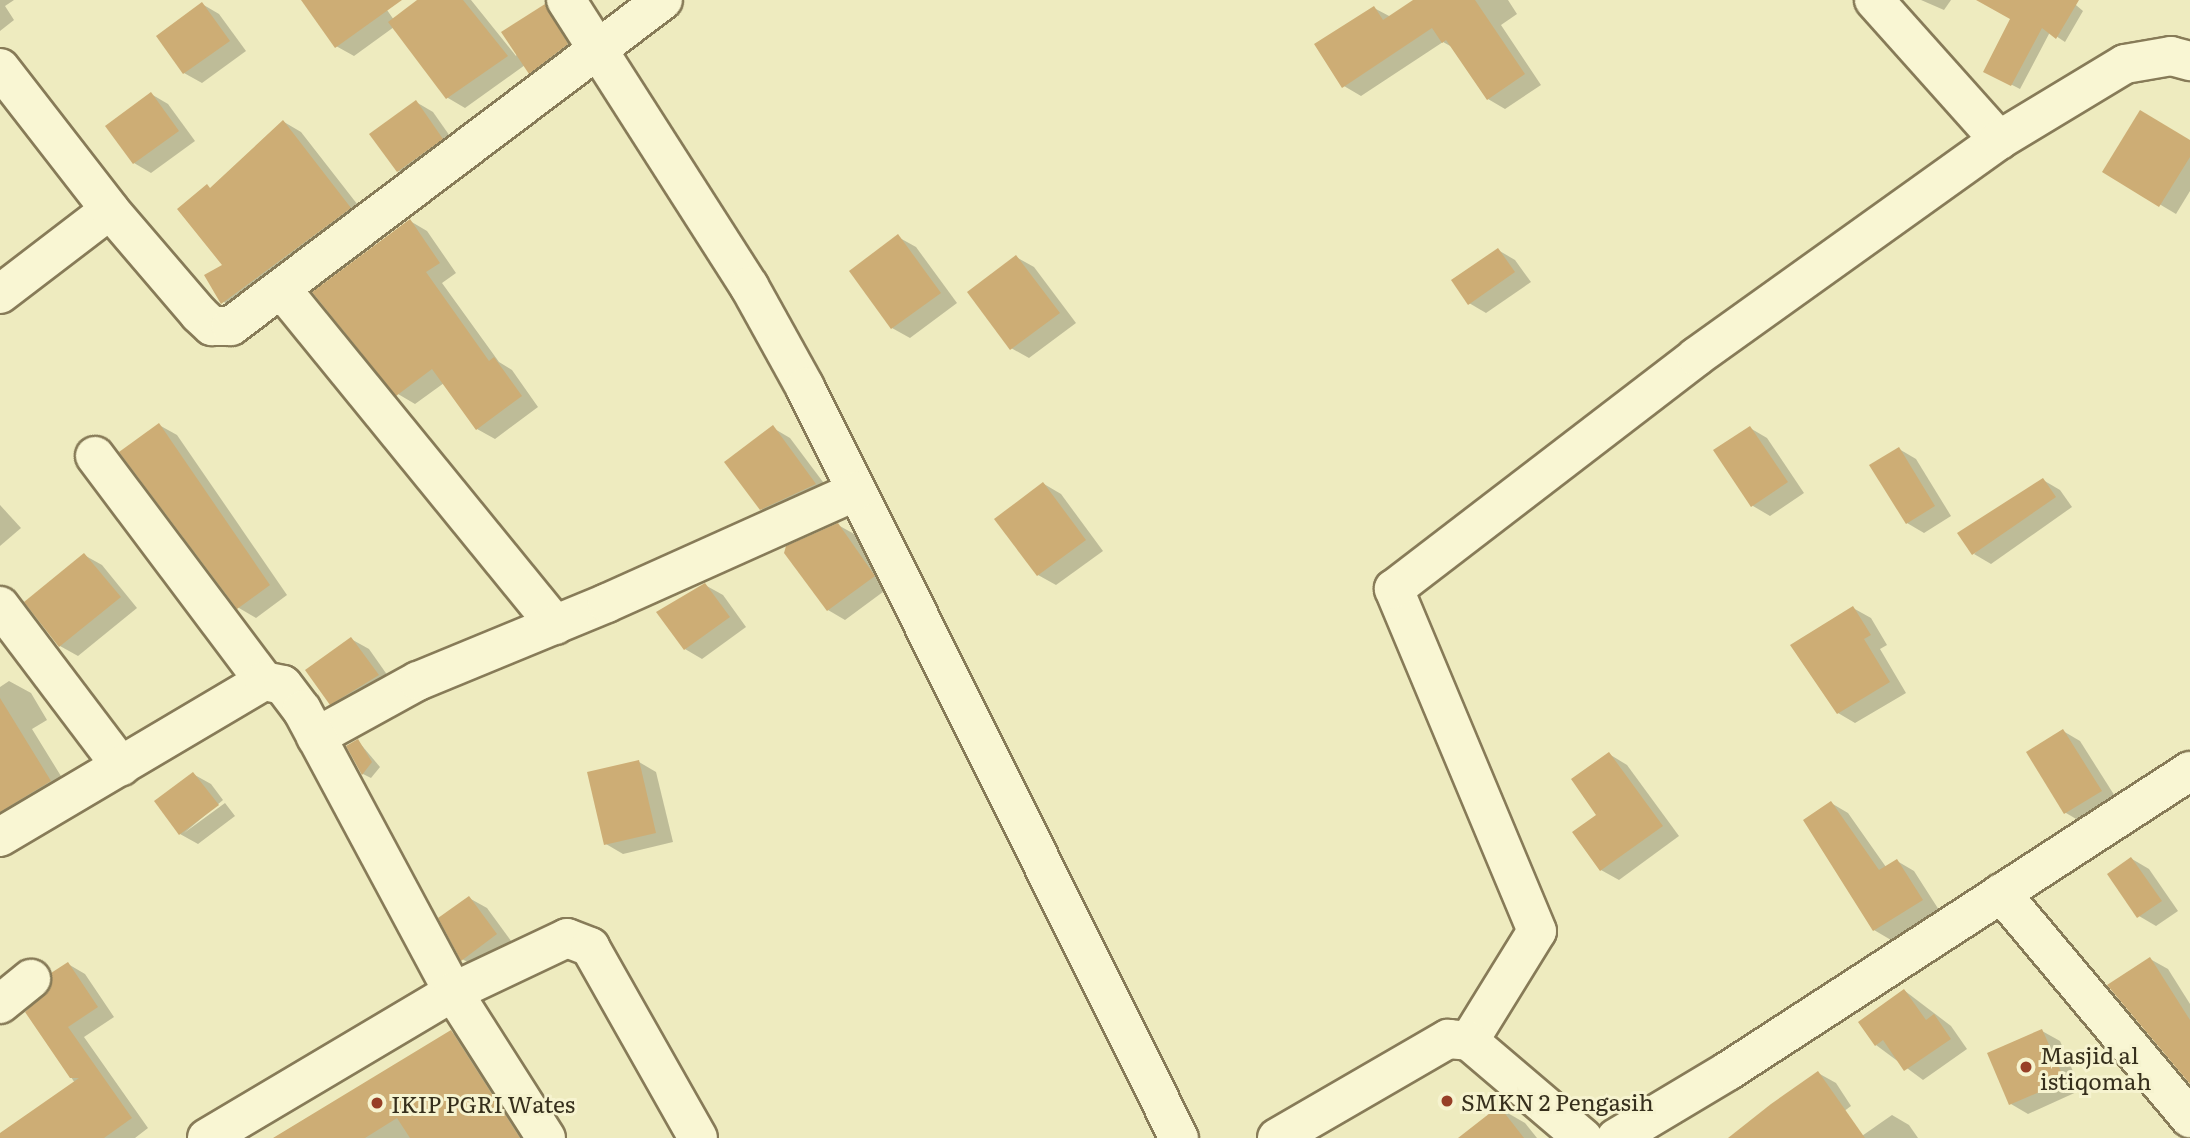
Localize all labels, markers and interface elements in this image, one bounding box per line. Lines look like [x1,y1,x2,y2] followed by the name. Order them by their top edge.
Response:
[2040,1040,2152,1094] place label: Masjid al istiqomah
[2018,1059,2034,1075] marker: Masjid al istiqomah
[1461,1087,1654,1115] place label: SMKN 2 Pengasih
[391,1089,575,1117] place label: IKIP PGRI Wates
[1439,1093,1455,1109] marker: SMKN 2 Pengasih
[369,1095,385,1111] marker: IKIP PGRI Wates

